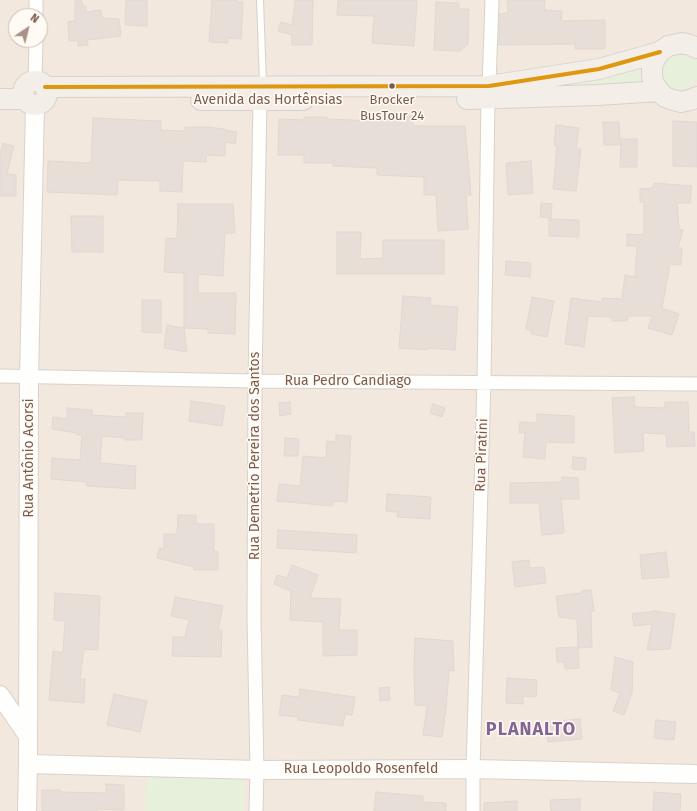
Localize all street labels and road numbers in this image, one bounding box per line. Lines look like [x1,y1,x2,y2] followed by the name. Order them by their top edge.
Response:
[194,92,342,108] street label: Avenida das Hortênsias
[247,352,263,560] street label: Rua Demetrio Pereira dos Santos
[284,373,412,389] street label: Rua Pedro Candiago
[21,398,37,518] street label: Rua Antônio Acorsi
[472,418,492,492] street label: Rua Piratini
[284,761,438,777] street label: Rua Leopoldo Rosenfeld

